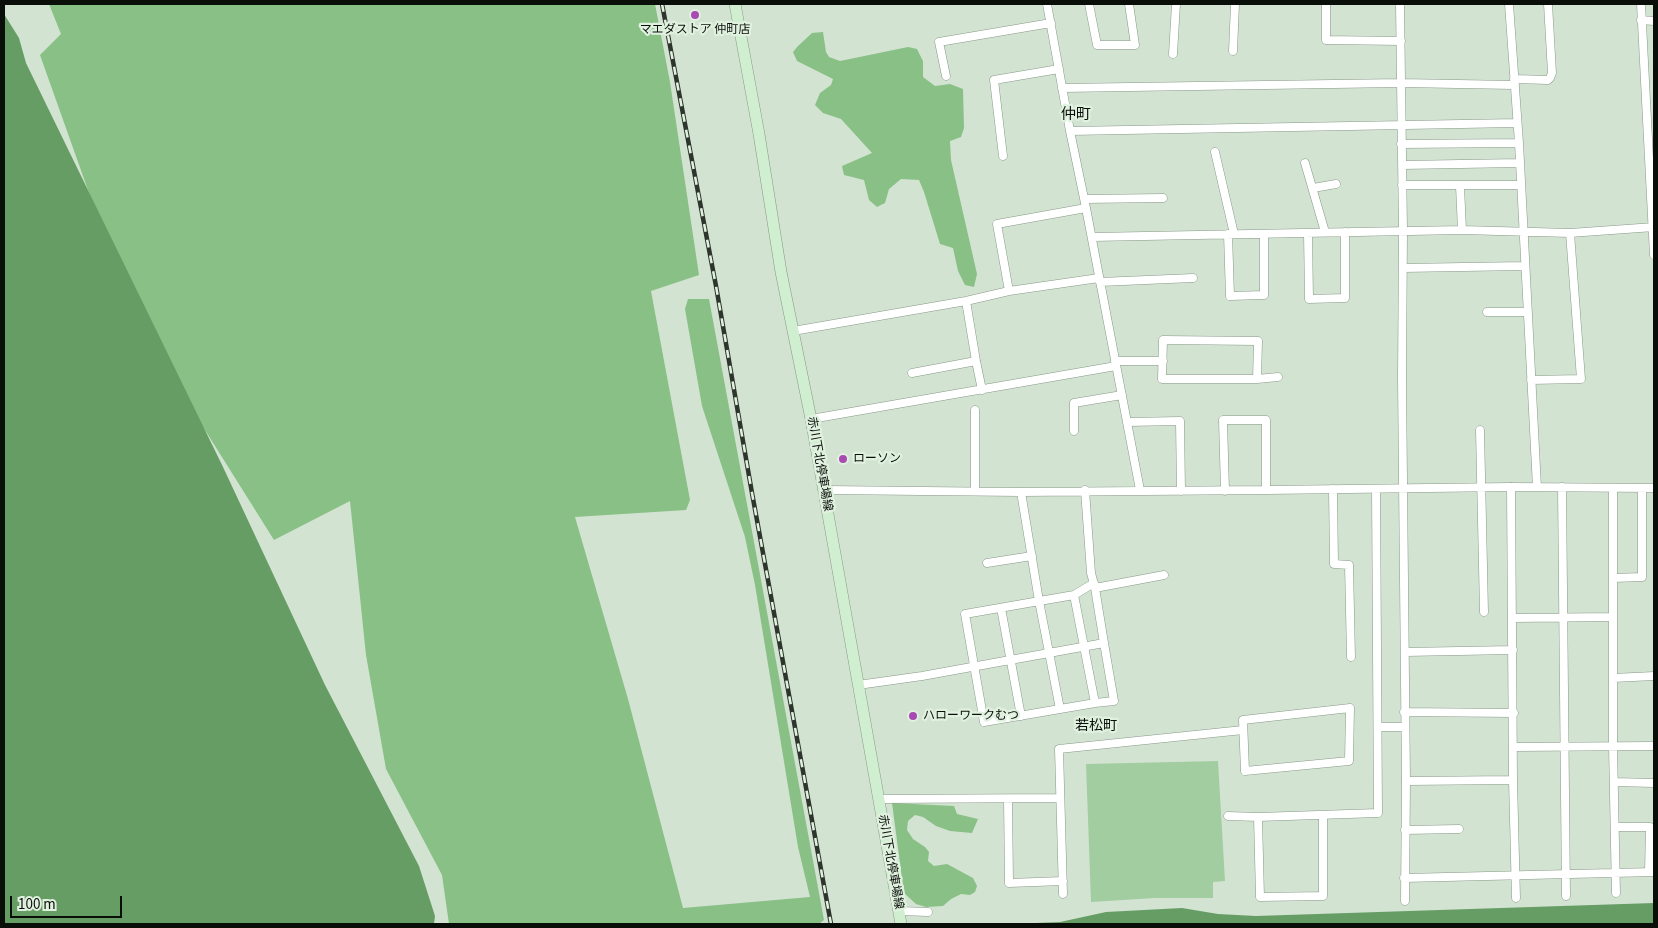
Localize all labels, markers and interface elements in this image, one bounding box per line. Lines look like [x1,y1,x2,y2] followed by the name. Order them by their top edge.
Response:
[689,9,701,21] marker: マエダストア 仲町店
[640,23,750,37] place label: マエダストア 仲町店
[1061,107,1091,125] district label: 仲町
[804,415,834,513] street label: 赤川下北停車場線
[853,452,901,466] place label: ローソン
[837,453,849,465] marker: ローソン
[923,709,1019,723] place label: ハローワークむつ
[907,710,919,722] marker: ハローワークむつ
[1075,719,1117,735] district label: 若松町
[875,813,905,911] street label: 赤川下北停車場線
[12,886,125,918] scale bar
[18,894,56,915] text: 100 m

